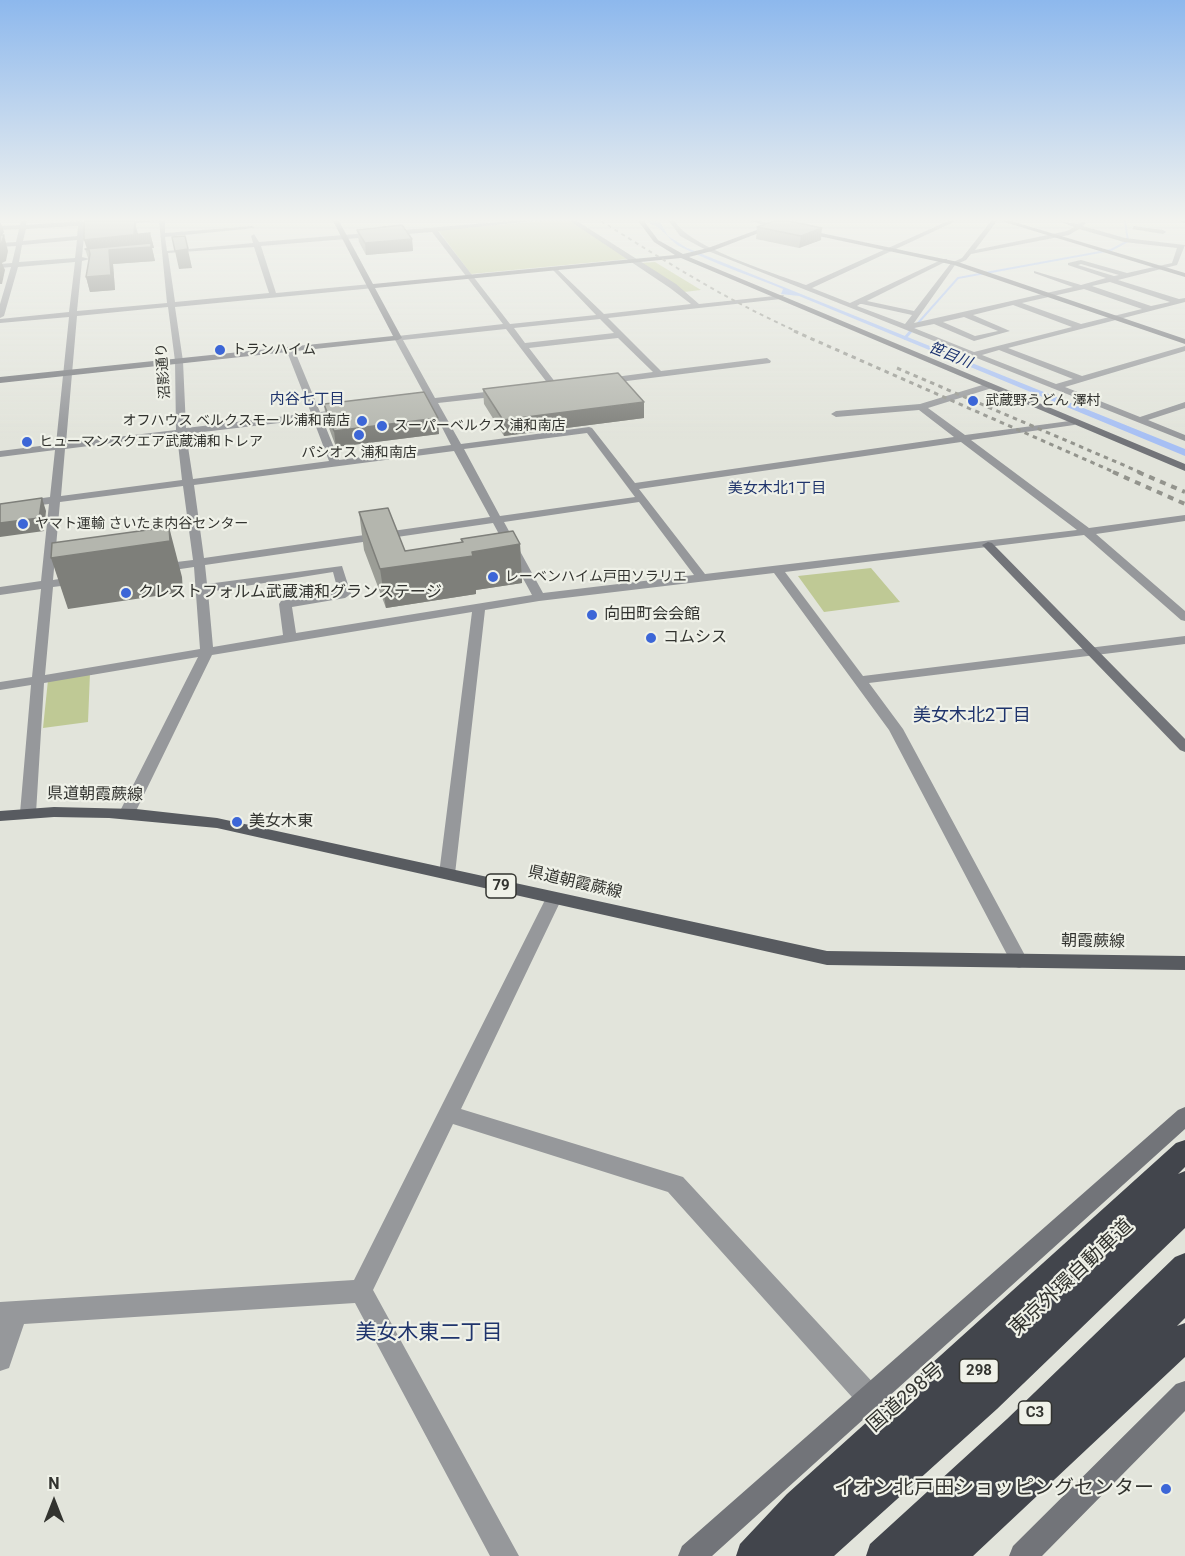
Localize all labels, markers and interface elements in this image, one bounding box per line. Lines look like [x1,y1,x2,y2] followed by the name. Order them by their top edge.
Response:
[926,339,974,373] water label: 笹目川
[154,342,174,400] street label: 沼影通り
[232,342,316,358] place label: トランハイム
[213,343,227,357] marker: トランハイム
[270,391,344,409] district label: 内谷七丁目
[985,393,1100,409] place label: 武蔵野うどん 澤村
[966,394,980,408] marker: 武蔵野うどん 澤村
[123,413,350,429] place label: オフハウス ベルクスモール浦和南店
[355,414,369,428] marker: オフハウス ベルクスモール浦和南店
[394,418,565,434] place label: スーパーベルクス 浦和南店
[375,419,389,433] marker: スーパーベルクス 浦和南店
[352,428,366,442] marker: パシオス 浦和南店
[39,434,263,450] place label: ヒューマンスクエア武蔵浦和トレア
[20,435,34,449] marker: ヒューマンスクエア武蔵浦和トレア
[301,445,417,461] place label: パシオス 浦和南店
[728,480,826,498] district label: 美女木北1丁目
[35,516,248,532] place label: ヤマト運輸 さいたま内谷センター
[16,517,30,531] marker: ヤマト運輸 さいたま内谷センター
[505,569,687,585] place label: レーベンハイム戸田ソラリエ
[486,570,500,584] marker: レーベンハイム戸田ソラリエ
[138,583,442,603] place label: クレストフォルム武蔵浦和グランステージ
[119,586,133,600] marker: クレストフォルム武蔵浦和グランステージ
[604,605,700,625] place label: 向田町会会館
[585,608,599,622] marker: 向田町会会館
[663,628,727,648] place label: コムシス
[644,631,658,645] marker: コムシス
[913,705,1031,727] district label: 美女木北2丁目
[47,785,143,805] street label: 県道朝霞蕨線
[249,812,313,832] place label: 美女木東
[230,815,244,829] marker: 美女木東
[526,863,624,903] street label: 県道朝霞蕨線
[486,874,516,898] road number: 79
[1061,932,1125,952] street label: 朝霞蕨線
[1005,1215,1139,1341] street label: 東京外環自動車道
[356,1321,502,1347] district label: 美女木東二丁目
[863,1358,949,1438] street label: 国道298号
[960,1359,998,1383] road number: 298
[1018,1401,1052,1425] road number: C3
[24,1472,84,1532] north arrow
[48,1474,60,1493] text: N
[834,1477,1154,1501] place label: イオン北戸田ショッピングセンター
[1159,1482,1173,1496] marker: イオン北戸田ショッピングセンター

